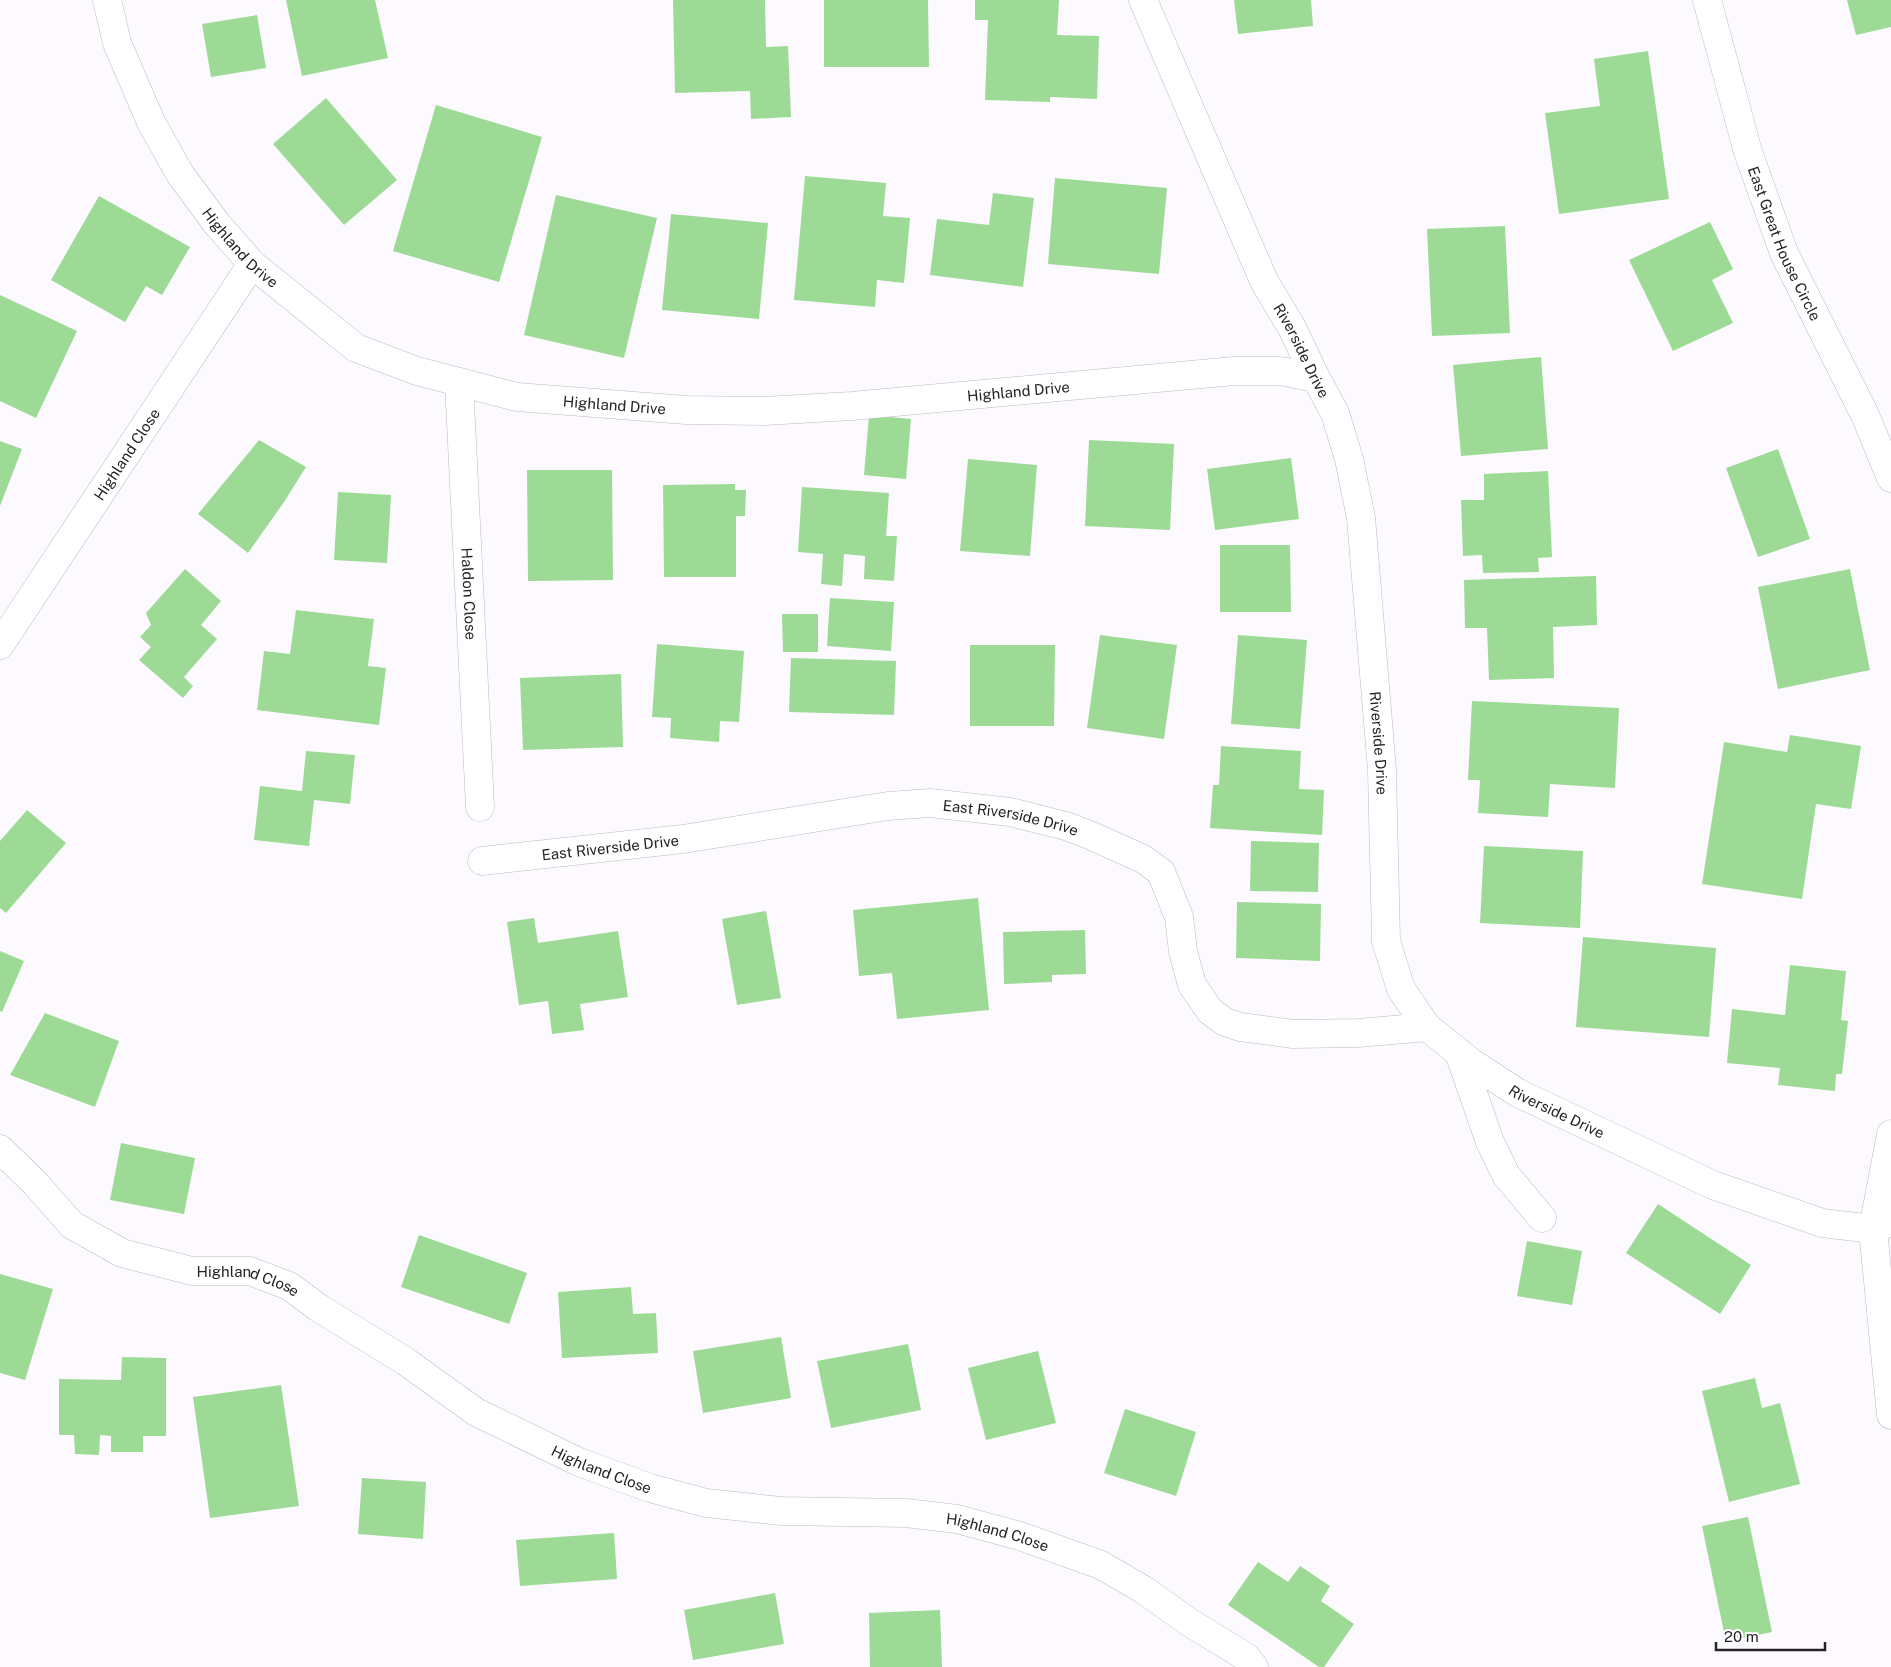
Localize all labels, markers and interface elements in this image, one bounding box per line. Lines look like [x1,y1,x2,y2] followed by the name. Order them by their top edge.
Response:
[1745,164,1825,323] street label: East Great House Circle
[199,204,282,290] street label: Highland Drive
[1271,300,1333,400] street label: Riverside Drive
[966,378,1071,404] street label: Highland Drive
[562,392,667,417] street label: Highland Drive
[90,405,163,503] street label: Highland Close
[459,547,480,640] street label: Haldon Close
[1367,691,1391,795] street label: Riverside Drive
[942,796,1081,839] street label: East Riverside Drive
[541,831,680,863] street label: East Riverside Drive
[1506,1081,1607,1141] street label: Riverside Drive
[197,1263,303,1299] street label: Highland Close
[549,1442,654,1496] street label: Highland Close
[945,1509,1051,1554] street label: Highland Close
[1716,1620,1825,1652] scale bar
[1724,1628,1759,1645] text: 20 m

